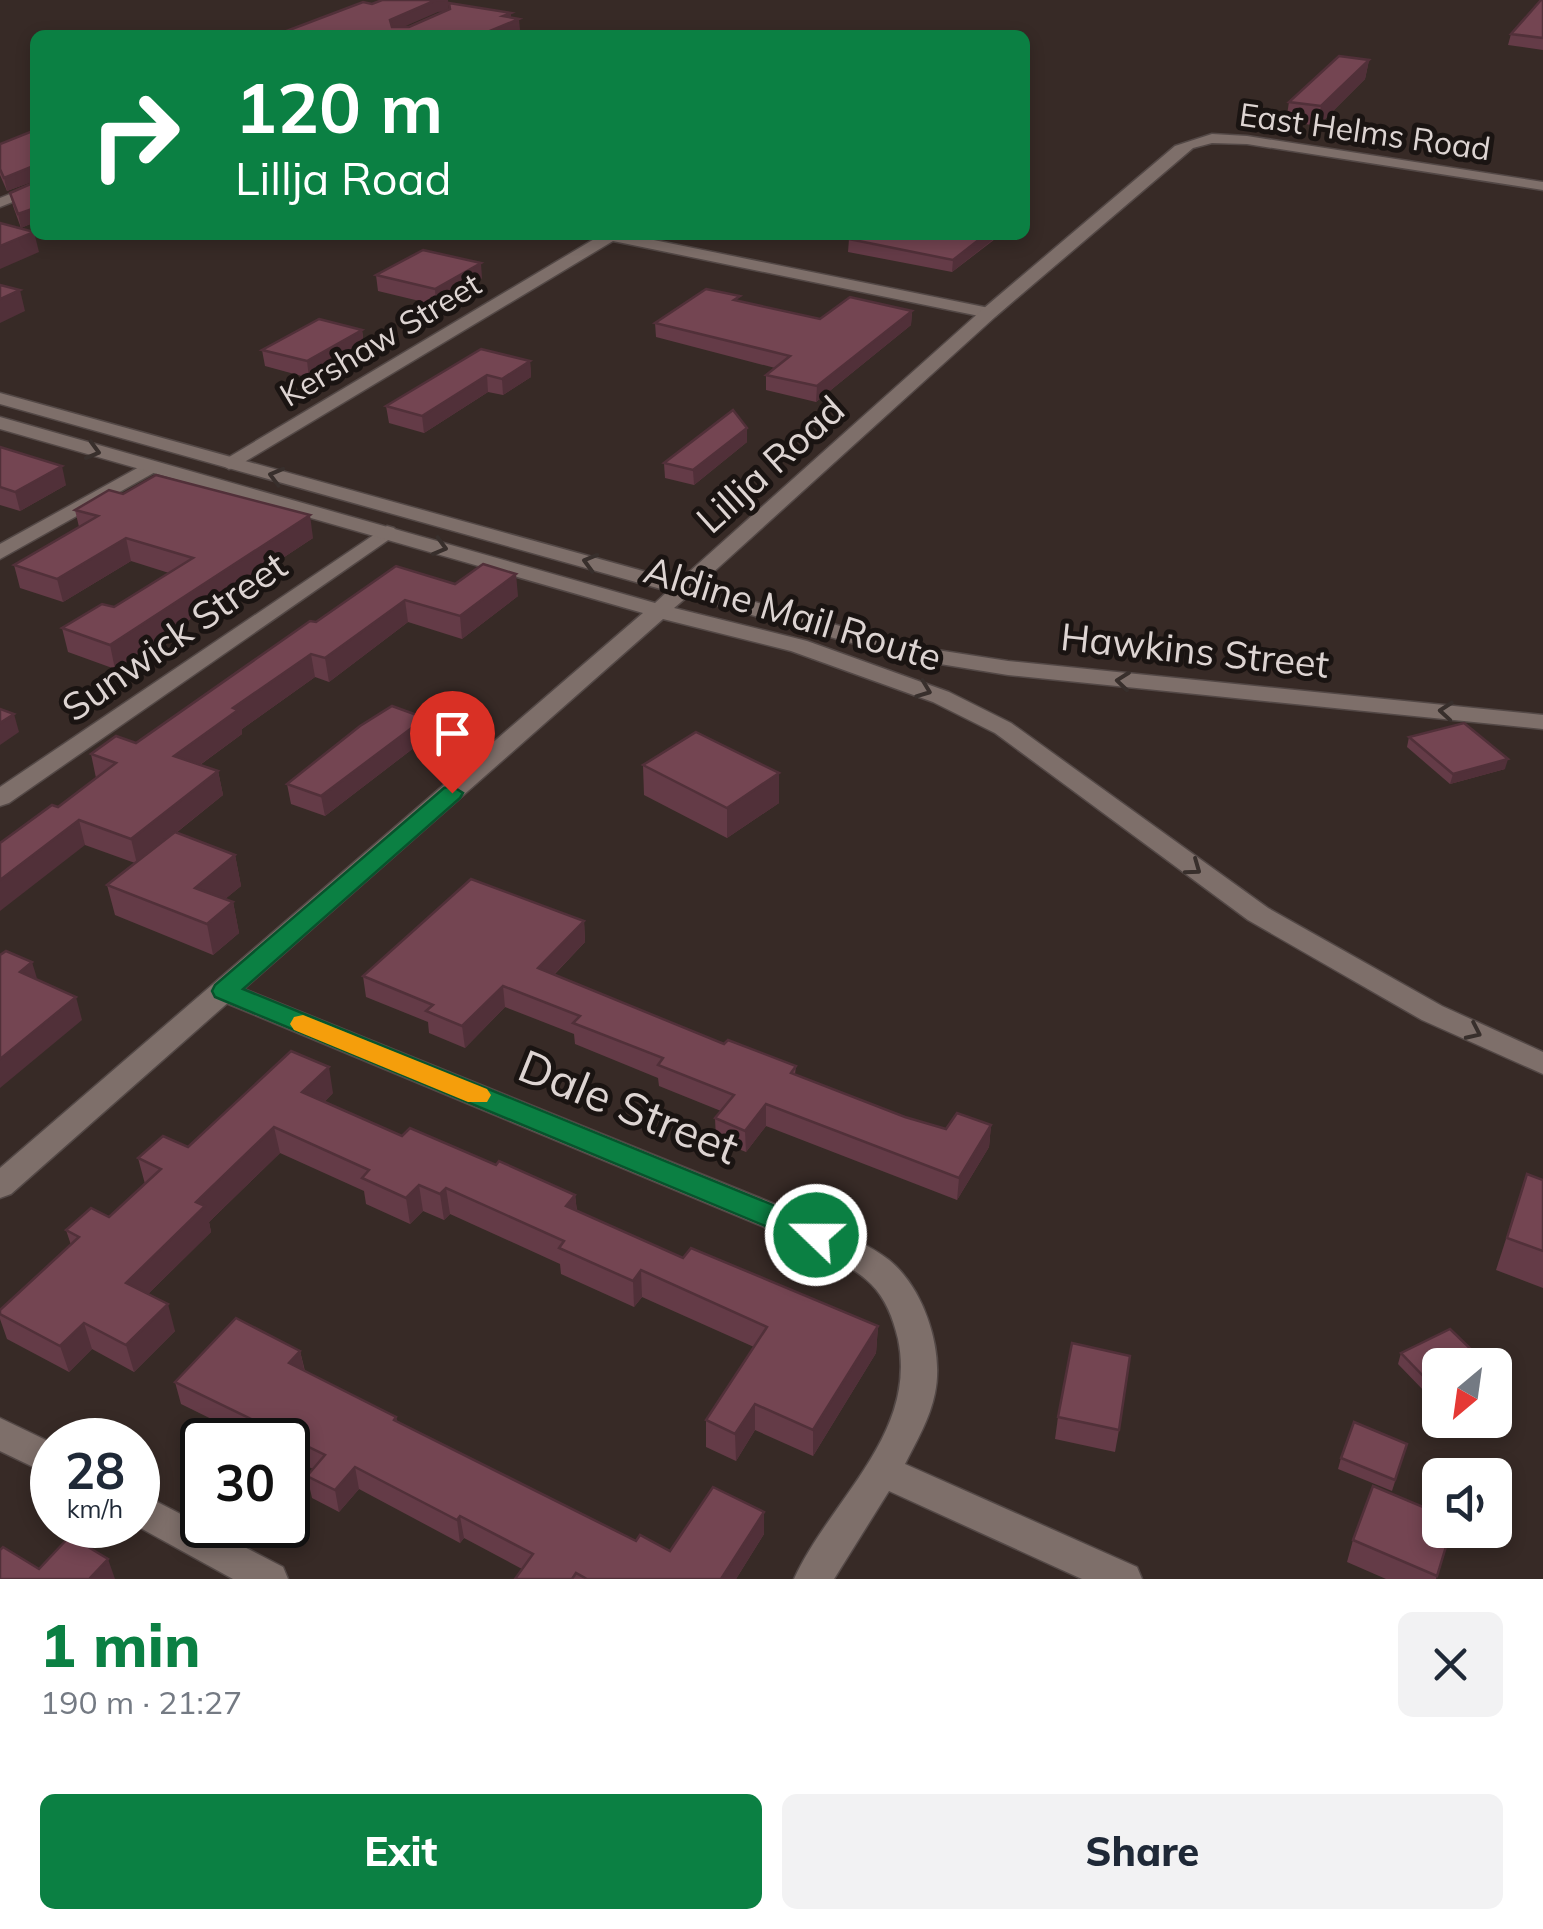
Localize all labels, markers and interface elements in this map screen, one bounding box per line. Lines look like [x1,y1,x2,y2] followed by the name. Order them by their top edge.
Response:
[235,63,443,151] text: 120 m
[70,70,200,200] icon: right
[1237,94,1493,168] street label: East Helms Road
[235,150,451,206] text: Lillja Road
[272,263,488,415] street label: Kershaw Street
[686,385,854,543] street label: Lillja Road
[84,439,102,460] one-way arrow
[268,466,286,487] one-way arrow
[431,535,448,556] one-way arrow
[52,541,296,731] street label: Sunwick Street
[639,545,947,681] street label: Aldine Mail Route
[582,553,599,574] one-way arrow
[1058,612,1332,688] street label: Hawkins Street
[1114,671,1130,692] one-way arrow
[914,678,931,698] one-way arrow
[410,691,495,794] pin
[1438,700,1454,722] one-way arrow
[425,706,480,761] icon: arrive
[1183,857,1201,874] one-way arrow
[1463,1020,1481,1040] one-way arrow
[511,1037,747,1175] street label: Dale Street
[764,1183,868,1287] position arrow
[1422,1348,1512,1438] north arrow
[1422,1348,1512,1548] map controls
[180,1418,310,1548] speed limit sign: 30
[65,1439,125,1502] text: 28
[1422,1458,1512,1548] button: sound
[67,1493,123,1524] text: km/h
[40,1607,201,1682] text: 1 min
[1398,1612,1503,1717] button: close
[40,1682,242,1722] text: 190 m · 21:27
[40,1794,762,1909] button: Exit
[782,1794,1503,1909] button: Share

